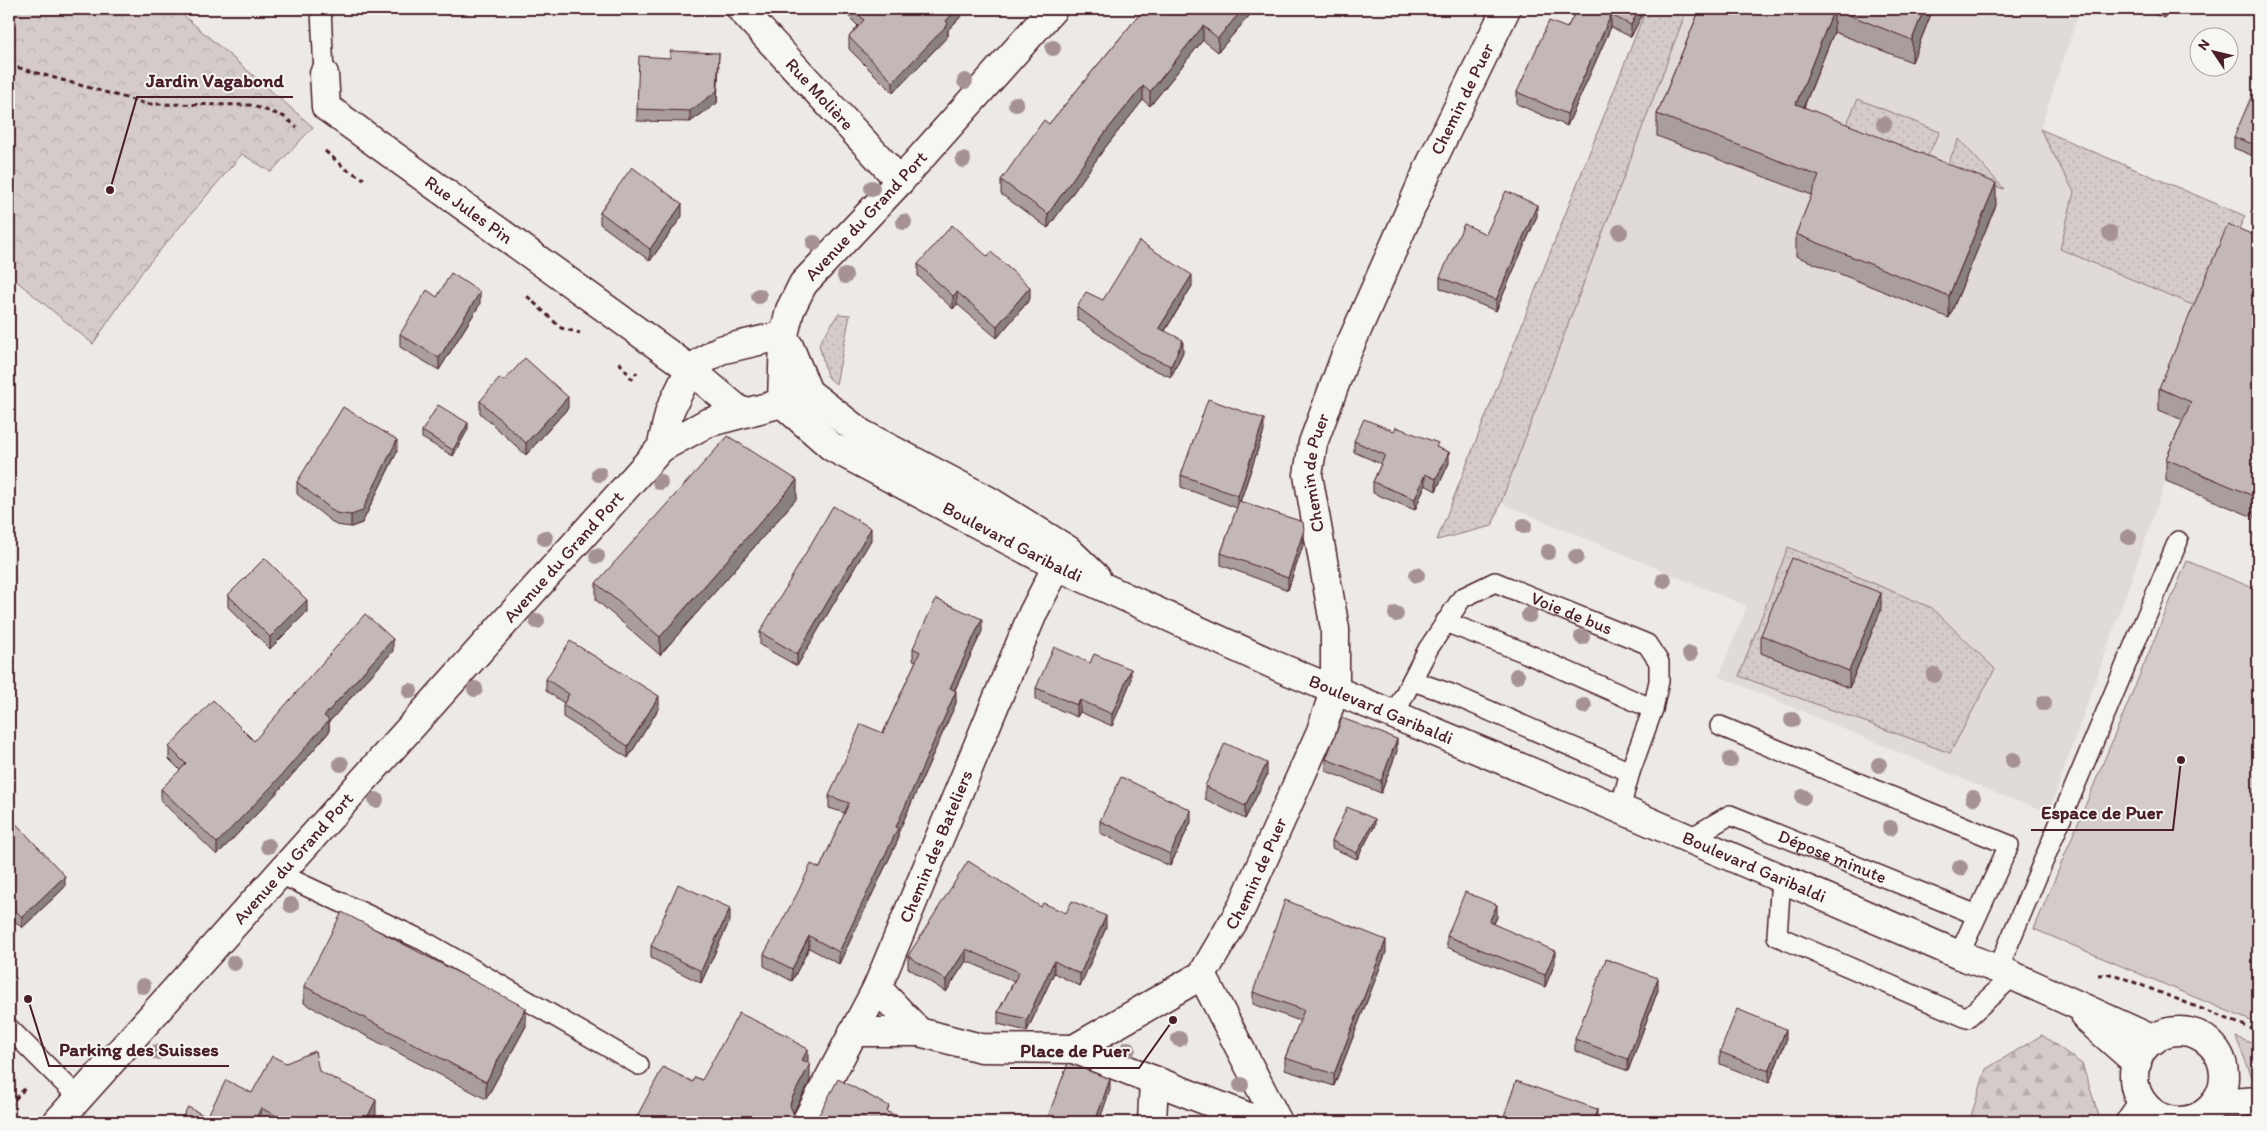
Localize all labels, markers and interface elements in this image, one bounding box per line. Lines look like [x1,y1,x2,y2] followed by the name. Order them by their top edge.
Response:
[2190,28,2240,78] north arrow
[2194,36,2213,54] text: N
[1426,39,1499,158] street label: Chemin de Puer
[781,53,859,135] street label: Rue Molière
[137,63,293,97] callout: Jardin Vagabond
[145,69,284,92] text: Jardin Vagabond
[800,146,932,285] street label: Avenue du Grand Port
[421,171,517,249] street label: Rue Jules Pin
[1297,410,1334,534] street label: Chemin de Puer
[499,486,628,627] street label: Avenue du Grand Port
[939,497,1086,587] street label: Boulevard Garibaldi
[1528,587,1616,640] street label: Voie de bus
[1306,670,1456,749] street label: Boulevard Garibaldi
[894,767,977,926] street label: Chemin des Bateliers
[229,788,358,929] street label: Avenue du Grand Port
[2031,796,2173,830] callout: Espace de Puer
[2041,801,2164,824] text: Espace de Puer
[1220,814,1292,934] street label: Chemin de Puer
[1775,825,1890,888] street label: Dépose minute
[1679,826,1829,907] street label: Boulevard Garibaldi
[49,1032,229,1066] callout: Parking des Suisses
[1010,1034,1139,1068] callout: Place de Puer
[59,1038,219,1061] text: Parking des Suisses
[1020,1039,1130,1062] text: Place de Puer

